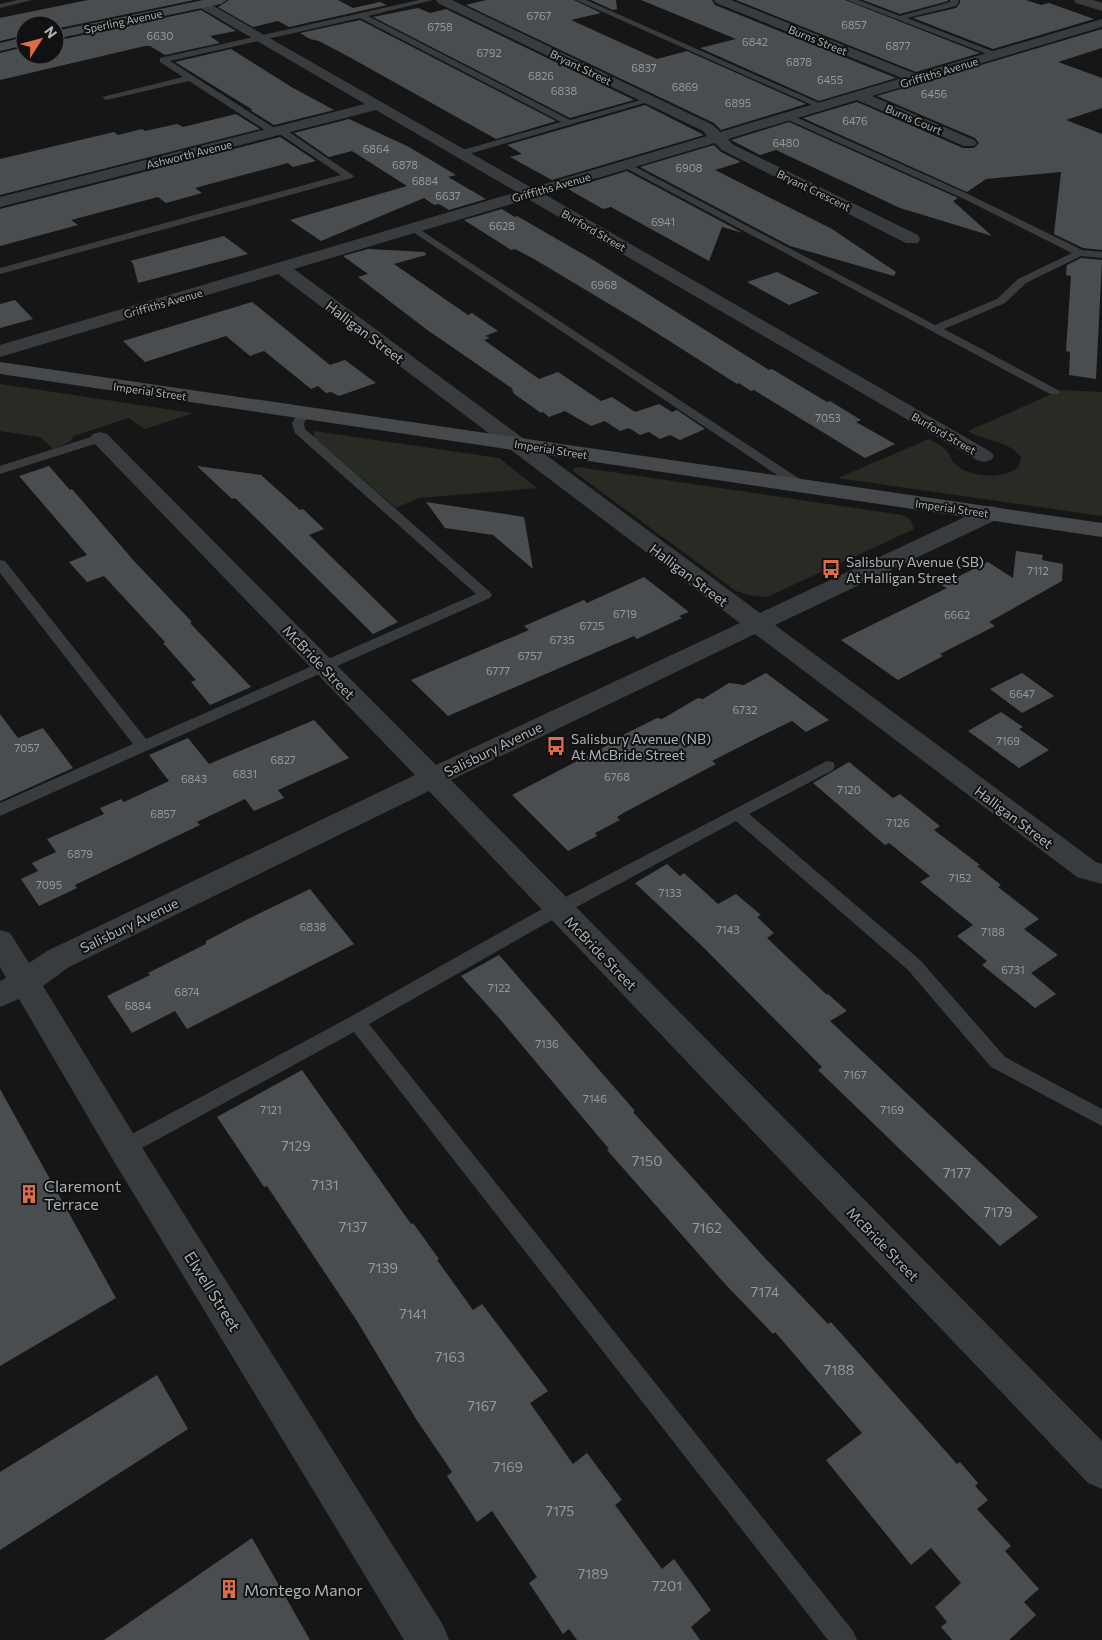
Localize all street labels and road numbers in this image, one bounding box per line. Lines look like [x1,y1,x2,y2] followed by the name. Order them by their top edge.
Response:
[83,6,164,36] street label: Sperling Avenue
[787,22,850,58] street label: Burns Street
[548,47,614,88] street label: Bryant Street
[898,54,980,90] street label: Griffiths Avenue
[884,101,945,137] street label: Burns Court
[145,137,233,171] street label: Ashworth Avenue
[775,167,853,214] street label: Bryant Crescent
[510,170,592,204] street label: Griffiths Avenue
[560,206,629,254] street label: Burford Street
[122,286,204,320] street label: Griffiths Avenue
[323,297,408,367] street label: Halligan Street
[112,379,188,403] street label: Imperial Street
[910,409,979,457] street label: Burford Street
[513,437,589,461] street label: Imperial Street
[914,496,990,520] street label: Imperial Street
[647,540,732,610] street label: Halligan Street
[279,621,359,703] street label: McBride Street
[441,718,545,780] street label: Salisbury Avenue
[972,782,1057,852] street label: Halligan Street
[77,894,181,956] street label: Salisbury Avenue
[561,912,641,994] street label: McBride Street
[843,1203,923,1285] street label: McBride Street
[181,1247,245,1335] street label: Elwell Street

